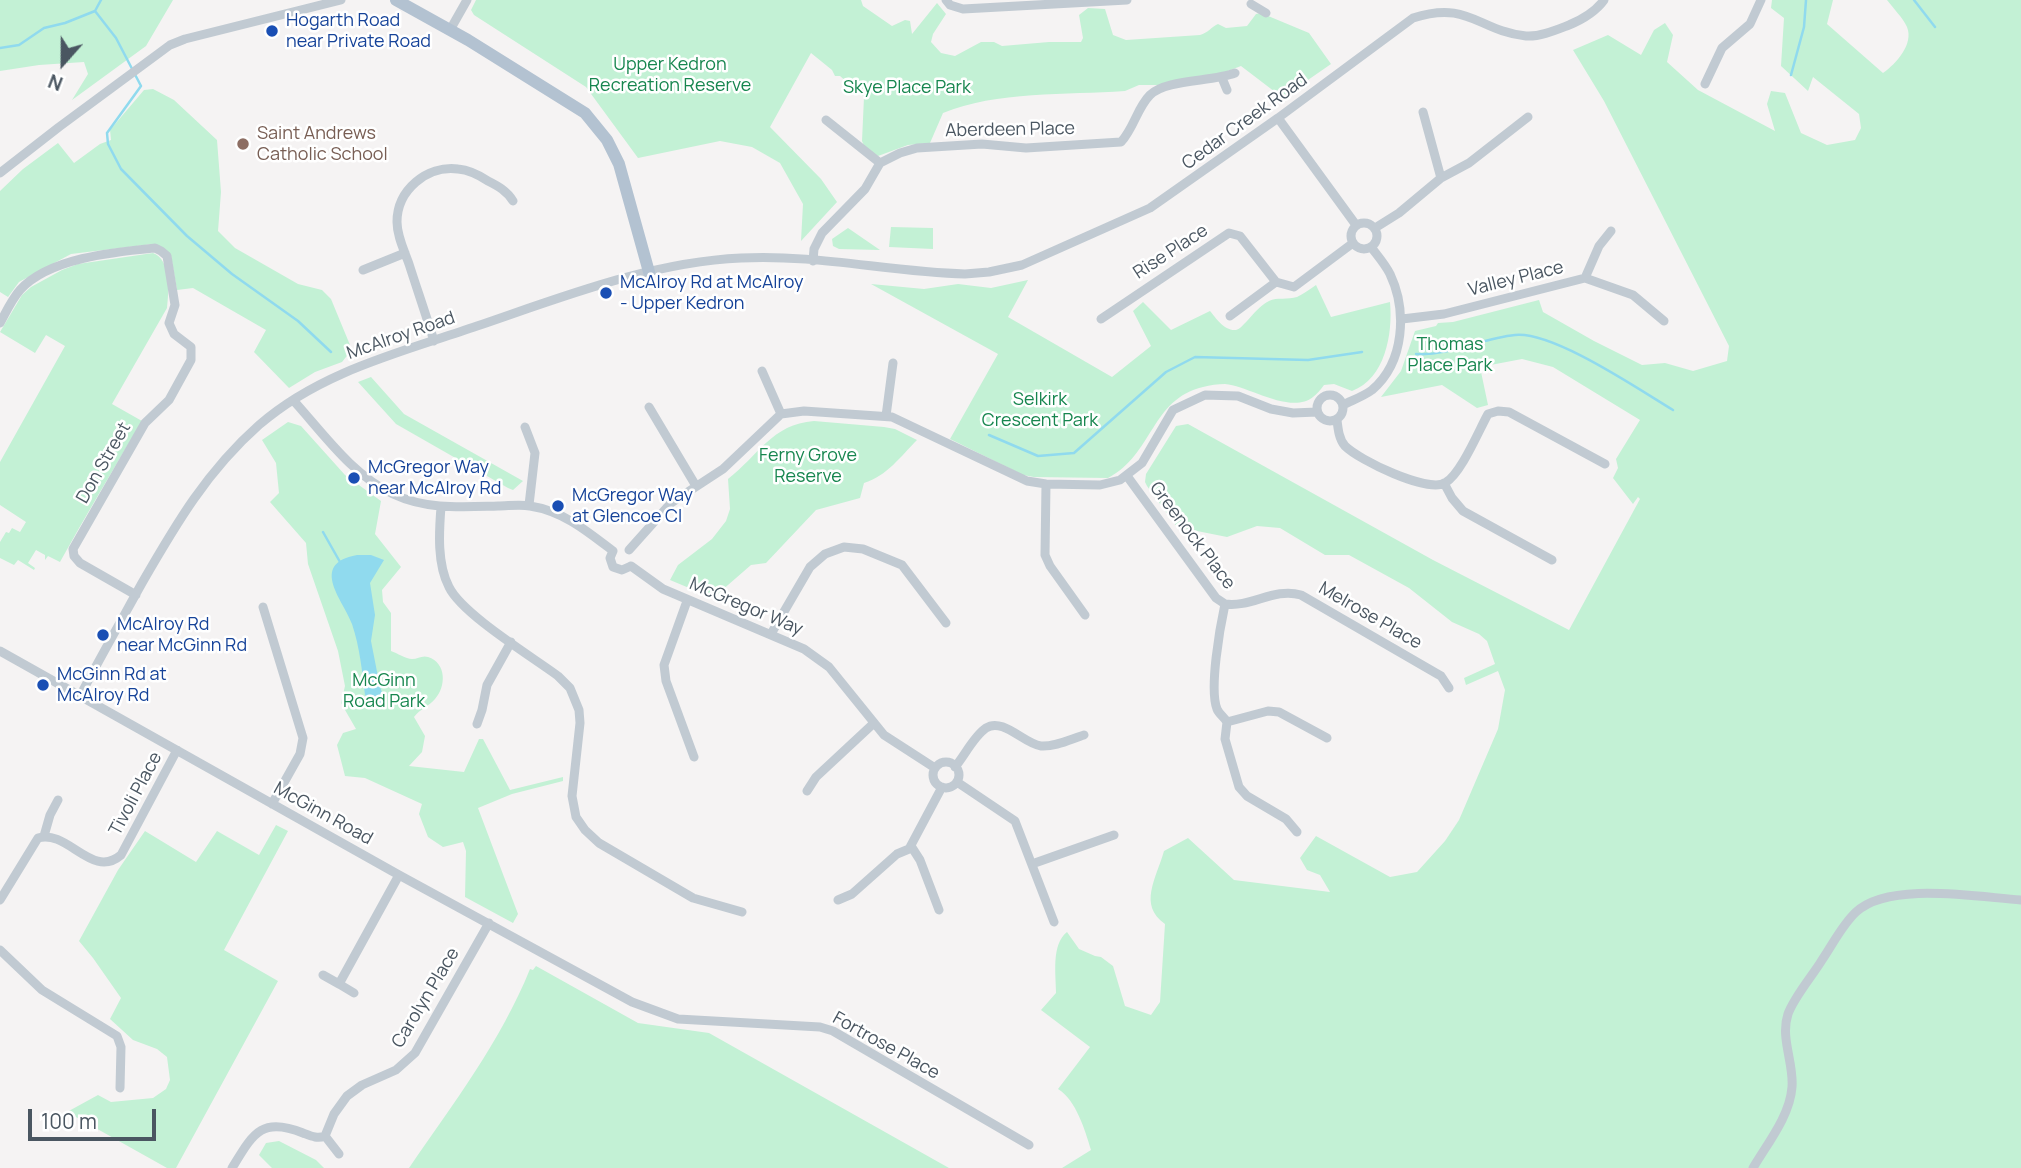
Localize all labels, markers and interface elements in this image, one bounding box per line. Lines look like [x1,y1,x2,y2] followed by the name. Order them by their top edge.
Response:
[286,10,431,52] place label: Hogarth Road near Private Road
[264,23,280,39] marker: Hogarth Road near Private Road
[28,28,98,98] north arrow
[589,54,751,96] park label: Upper Kedron Recreation Reserve
[44,68,67,97] text: N
[1178,69,1312,175] street label: Cedar Creek Road
[843,77,971,99] park label: Skye Place Park
[945,118,1075,142] street label: Aberdeen Place
[257,123,388,166] place label: Saint Andrews Catholic School
[235,136,251,152] marker: Saint Andrews Catholic School
[1130,220,1212,284] street label: Rise Place
[1466,257,1566,301] street label: Valley Place
[620,272,804,314] place label: McAlroy Rd at McAlroy - Upper Kedron
[598,285,614,301] marker: McAlroy Rd at McAlroy - Upper Kedron
[344,307,458,365] street label: McAlroy Road
[1408,334,1492,376] park label: Thomas Place Park
[982,389,1098,432] park label: Selkirk Crescent Park
[72,419,136,507] street label: Don Street
[759,445,857,488] park label: Ferny Grove Reserve
[368,457,501,500] place label: McGregor Way near McAlroy Rd
[346,470,362,486] marker: McGregor Way near McAlroy Rd
[1145,478,1239,594] street label: Greenock Place
[572,485,693,528] place label: McGregor Way at Glencoe Cl
[550,498,566,514] marker: McGregor Way at Glencoe Cl
[686,573,806,641] street label: McGregor Way
[1315,578,1425,654] street label: Melrose Place
[117,614,247,656] place label: McAlroy Rd near McGinn Rd
[95,627,111,643] marker: McAlroy Rd near McGinn Rd
[57,664,167,706] place label: McGinn Rd at McAlroy Rd
[343,670,425,712] park label: McGinn Road Park
[35,677,51,693] marker: McGinn Rd at McAlroy Rd
[105,748,167,840] street label: Tivoli Place
[270,778,376,850] street label: McGinn Road
[388,944,464,1052] street label: Carolyn Place
[829,1008,943,1084] street label: Fortrose Place
[32,1094,159,1138] scale bar
[41,1107,97,1135] text: 100 m

